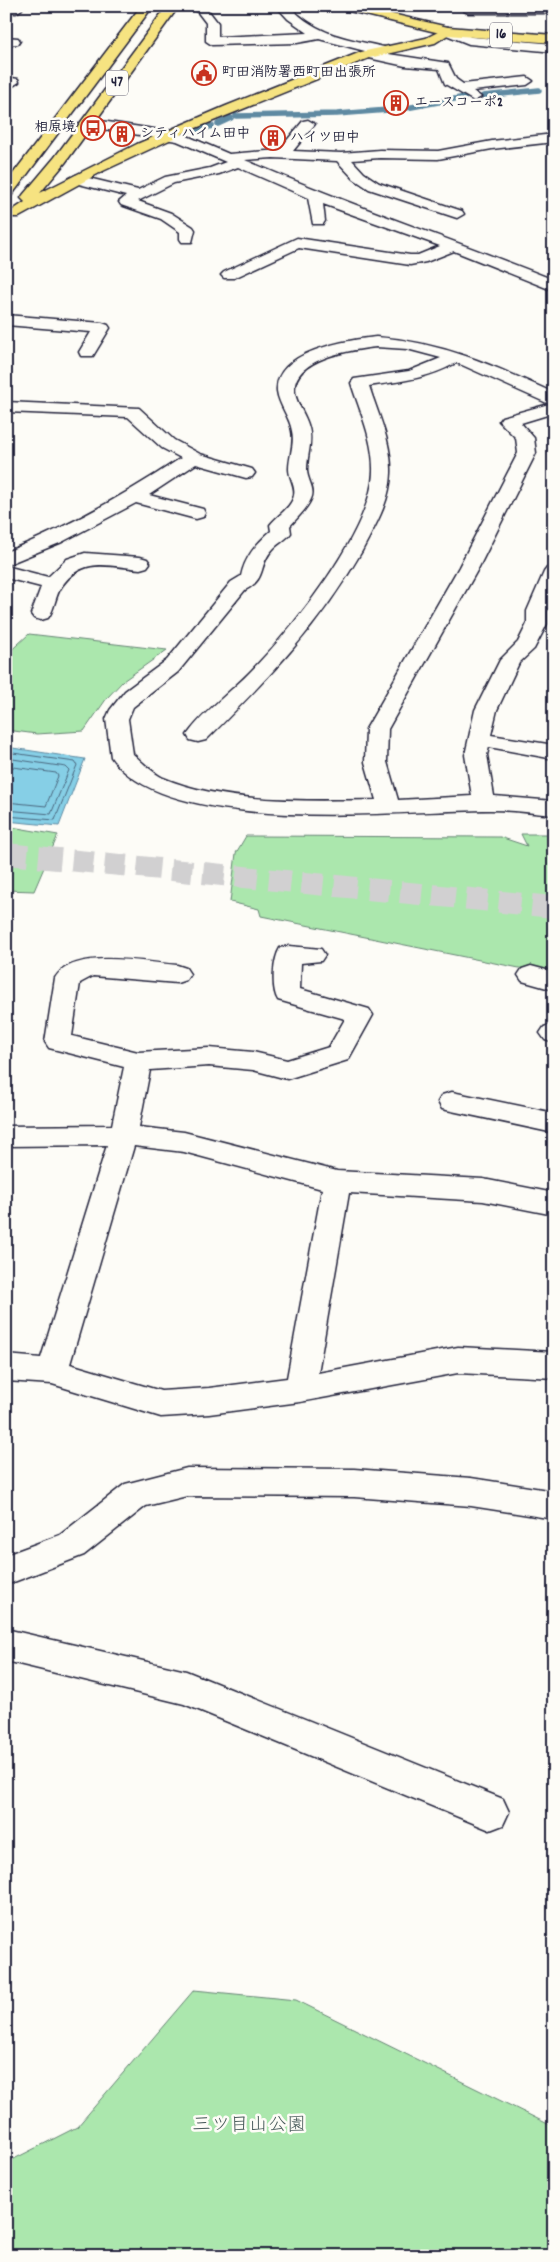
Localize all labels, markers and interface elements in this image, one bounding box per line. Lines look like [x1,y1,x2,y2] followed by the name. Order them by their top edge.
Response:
[490,22,512,48] road number: 16
[191,60,217,86] public building icon: 町田消防署西町田出張所
[222,63,376,83] place label: 町田消防署西町田出張所
[106,70,128,96] road number: 47
[383,90,409,116] building icon: エースコーポ2
[414,93,503,113] place label: エースコーポ2
[80,115,106,141] bus stop icon: 相原境
[34,118,76,138] place label: 相原境
[109,121,135,147] building icon: シティハイム田中
[140,124,251,144] place label: シティハイム田中
[260,125,286,151] building icon: ハイツ田中
[290,128,360,148] place label: ハイツ田中
[192,2113,306,2140] park label: 三ツ目山公園

